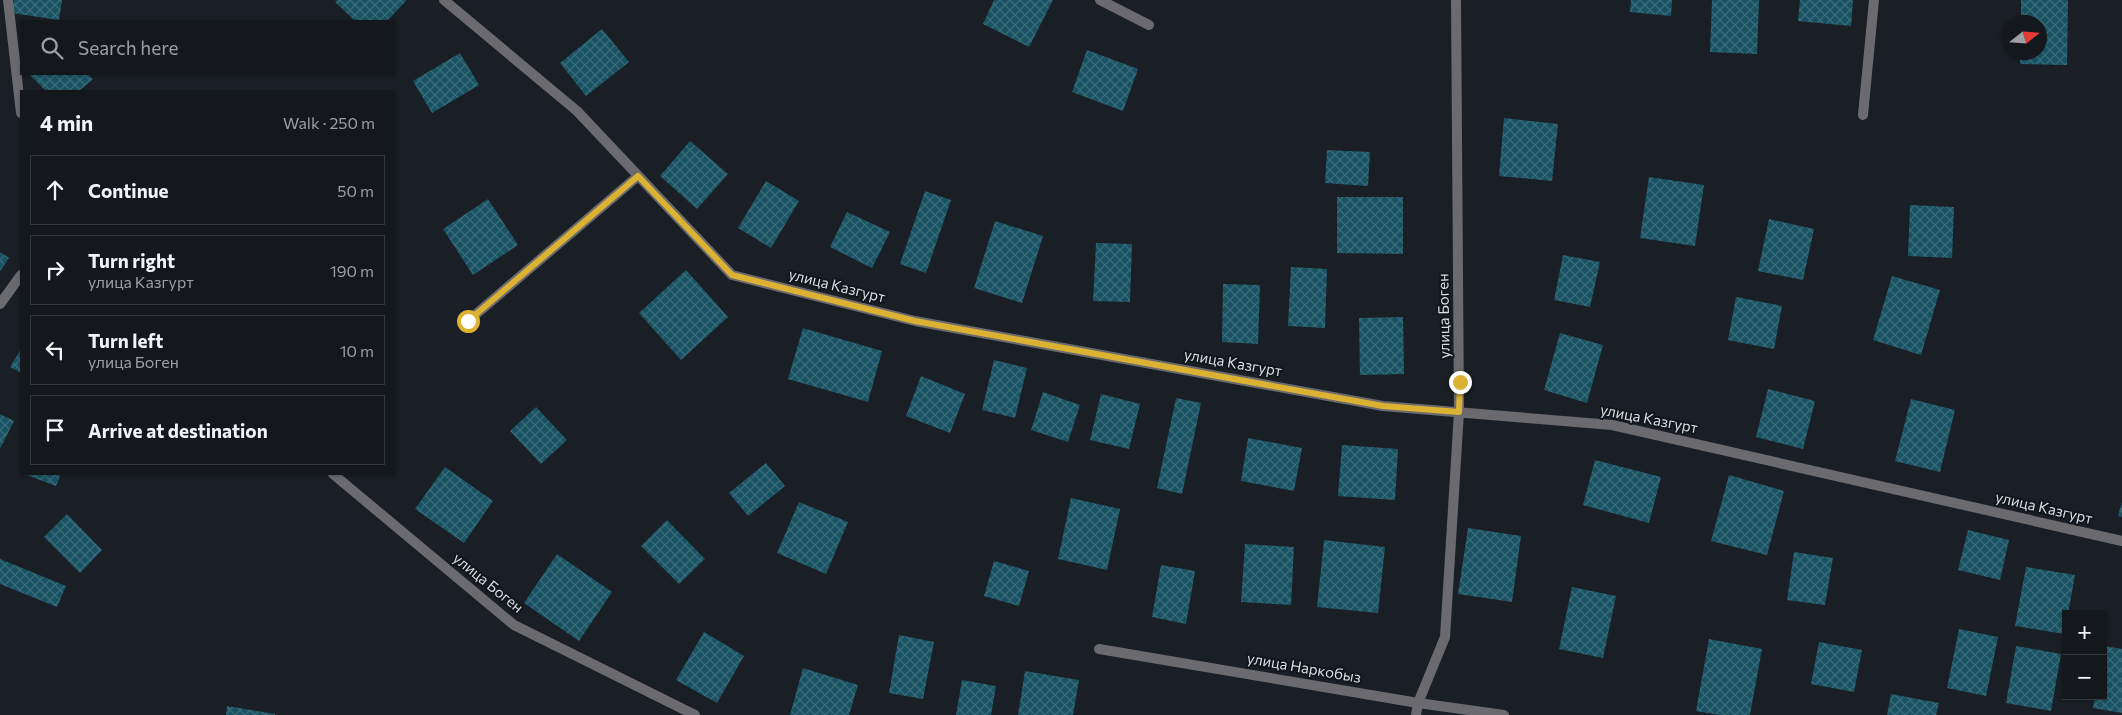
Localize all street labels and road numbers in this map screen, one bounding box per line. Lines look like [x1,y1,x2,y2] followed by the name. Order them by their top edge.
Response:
[787,264,887,306] street label: улица Казгурт
[1433,273,1453,359] street label: улица Боген
[1183,345,1284,379] street label: улица Казгурт
[1599,400,1700,436] street label: улица Казгурт
[1994,487,2095,527] street label: улица Казгурт
[450,548,527,616] street label: улица Боген
[1246,648,1363,686] street label: улица Наркобыз

